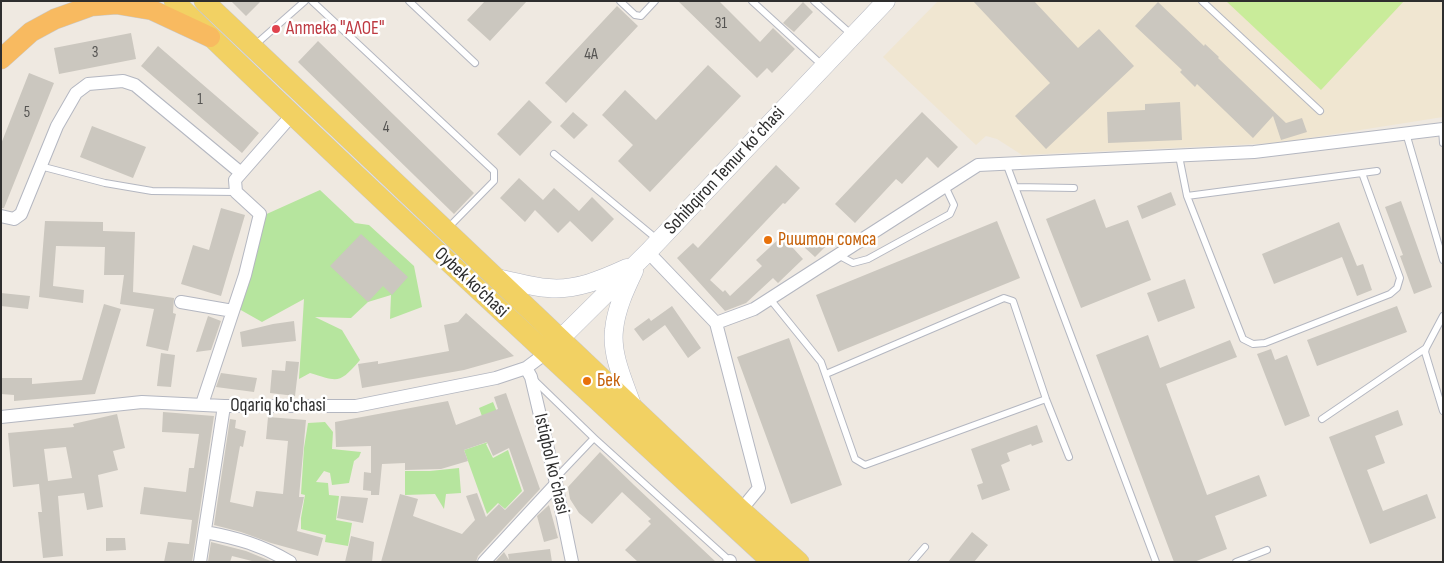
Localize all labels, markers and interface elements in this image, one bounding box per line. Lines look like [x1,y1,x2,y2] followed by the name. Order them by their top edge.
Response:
[715,14,727,34] house number: 31
[286,18,384,40] place label: Аптека "АЛОЕ"
[270,23,282,35] marker: Аптека "АЛОЕ"
[92,43,98,63] house number: 3
[584,45,598,65] house number: 4А
[197,90,203,110] house number: 1
[660,102,790,240] street label: Sohibqiron Temur koʻchasi
[24,103,30,123] house number: 5
[383,118,389,138] house number: 4
[778,229,876,251] place label: Риштон сомса
[762,234,774,246] marker: Риштон сомса
[429,243,513,323] street label: Oybek ko‘chasi
[597,370,620,392] place label: Бек
[581,375,593,387] marker: Бек
[230,395,326,417] street label: Oqariq ko'chasi
[528,411,574,517] street label: Istiqbol koʻchasi

